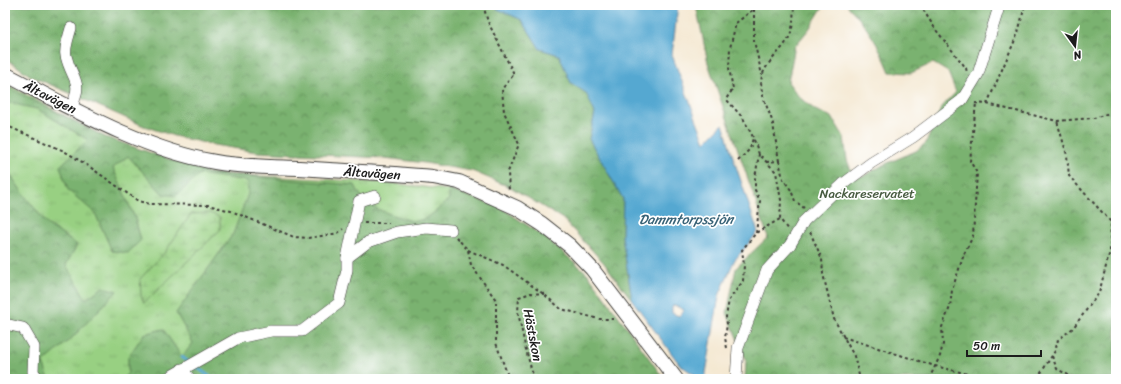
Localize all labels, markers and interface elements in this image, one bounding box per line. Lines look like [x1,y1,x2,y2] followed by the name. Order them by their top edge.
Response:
[1055,26,1095,66] north arrow
[1071,45,1085,65] text: N
[18,73,81,120] street label: Ältavägen
[342,159,401,186] street label: Ältavägen
[819,182,915,205] park label: Nackareservatet
[639,207,735,232] water label: Dammtorpssjön
[517,307,549,363] street label: Hästskon
[967,332,1041,358] scale bar
[973,335,1000,357] text: 50 m

